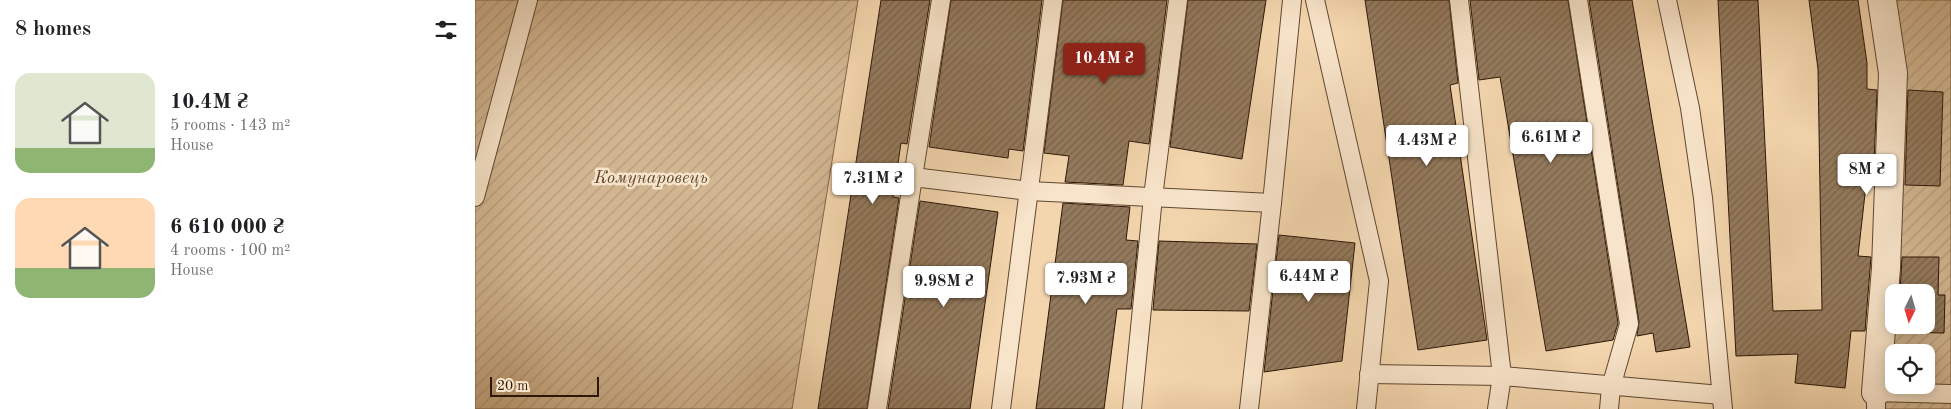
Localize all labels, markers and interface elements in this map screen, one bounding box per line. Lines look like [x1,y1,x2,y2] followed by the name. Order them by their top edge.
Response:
[432,16,460,44] icon: filters
[15,19,91,40] text: 8 homes
[1058,42,1150,85] pin: 10.4M ₴
[1074,51,1134,67] text: 10.4M ₴
[170,92,249,113] text: 10.4M ₴
[55,93,115,153] icon: home
[170,118,290,134] text: 5 rooms · 143 m²
[1505,121,1597,164] pin: 6.61M ₴
[1381,124,1473,167] pin: 4.43M ₴
[1521,130,1581,146] text: 6.61M ₴
[1397,133,1457,149] text: 4.43M ₴
[170,138,213,154] text: House
[1837,154,1897,196] pin: 8M ₴
[827,162,919,205] pin: 7.31M ₴
[1849,162,1885,178] text: 8M ₴
[593,169,708,187] park label: Комунаровець
[843,171,903,187] text: 7.31M ₴
[170,217,284,238] text: 6 610 000 ₴
[55,218,115,278] icon: home
[170,243,290,259] text: 4 rooms · 100 m²
[1263,260,1355,303] pin: 6.44M ₴
[1040,262,1132,305] pin: 7.93M ₴
[170,263,213,279] text: House
[898,266,990,308] pin: 9.98M ₴
[1279,269,1339,285] text: 6.44M ₴
[1056,271,1116,287] text: 7.93M ₴
[914,274,974,290] text: 9.98M ₴
[1885,284,1935,334] north arrow
[1885,284,1935,394] map controls
[1885,344,1935,394] button: locate
[490,374,599,397] scale bar
[497,379,528,393] text: 20 m

